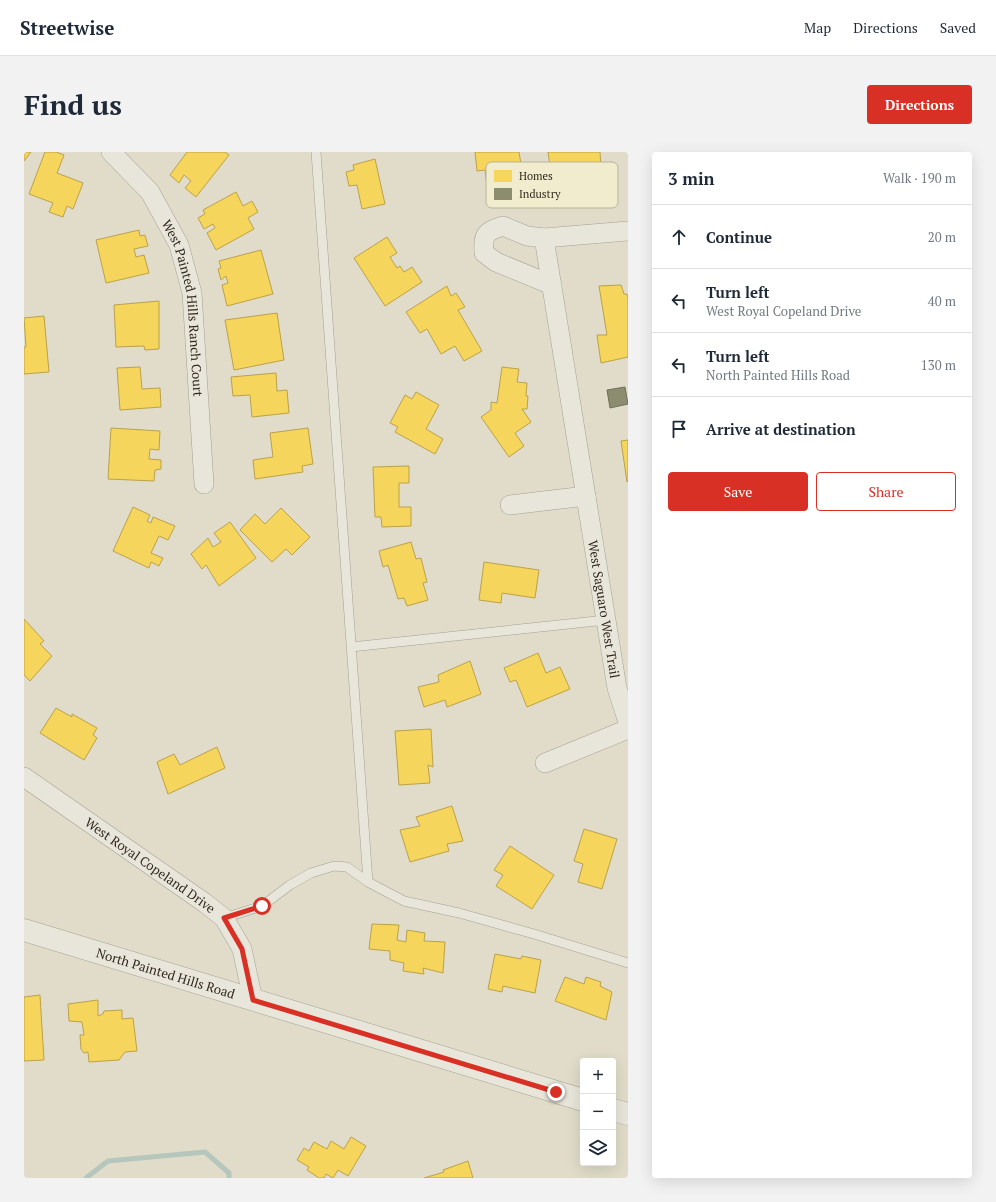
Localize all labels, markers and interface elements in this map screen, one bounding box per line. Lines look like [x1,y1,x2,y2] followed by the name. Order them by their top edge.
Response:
[20,15,114,40] text: Streetwise
[804,18,831,37] text: Map
[853,18,918,37] text: Directions
[940,18,976,37] text: Saved
[867,85,972,124] button: Directions
[24,86,122,123] text: Find us
[486,162,618,208] legend
[668,167,715,190] text: 3 min
[519,169,553,183] text: Homes
[883,169,956,187] text: Walk · 190 m
[519,187,561,201] text: Industry
[158,216,207,397] street label: West Painted Hills Ranch Court
[668,226,690,248] icon: ahead
[706,227,772,247] text: Continue
[928,228,956,246] text: 20 m
[706,282,770,302] text: Turn left
[668,290,690,312] icon: left
[928,292,956,310] text: 40 m
[706,302,861,320] text: West Royal Copeland Drive
[706,346,770,366] text: Turn left
[668,354,690,376] icon: left
[921,356,956,374] text: 130 m
[706,366,850,384] text: North Painted Hills Road
[668,418,690,440] icon: arrive
[706,419,856,439] text: Arrive at destination
[668,472,808,511] button: Save
[816,472,956,511] button: Share
[584,539,624,680] street label: West Saguaro West Trail
[81,813,219,917] street label: West Royal Copeland Drive
[253,897,271,915] route start
[94,943,237,1003] street label: North Painted Hills Road
[580,1058,616,1166] map controls
[580,1058,616,1094] button: +
[547,1083,565,1101] route end
[580,1094,616,1130] button: −
[580,1130,616,1166] button: layers

